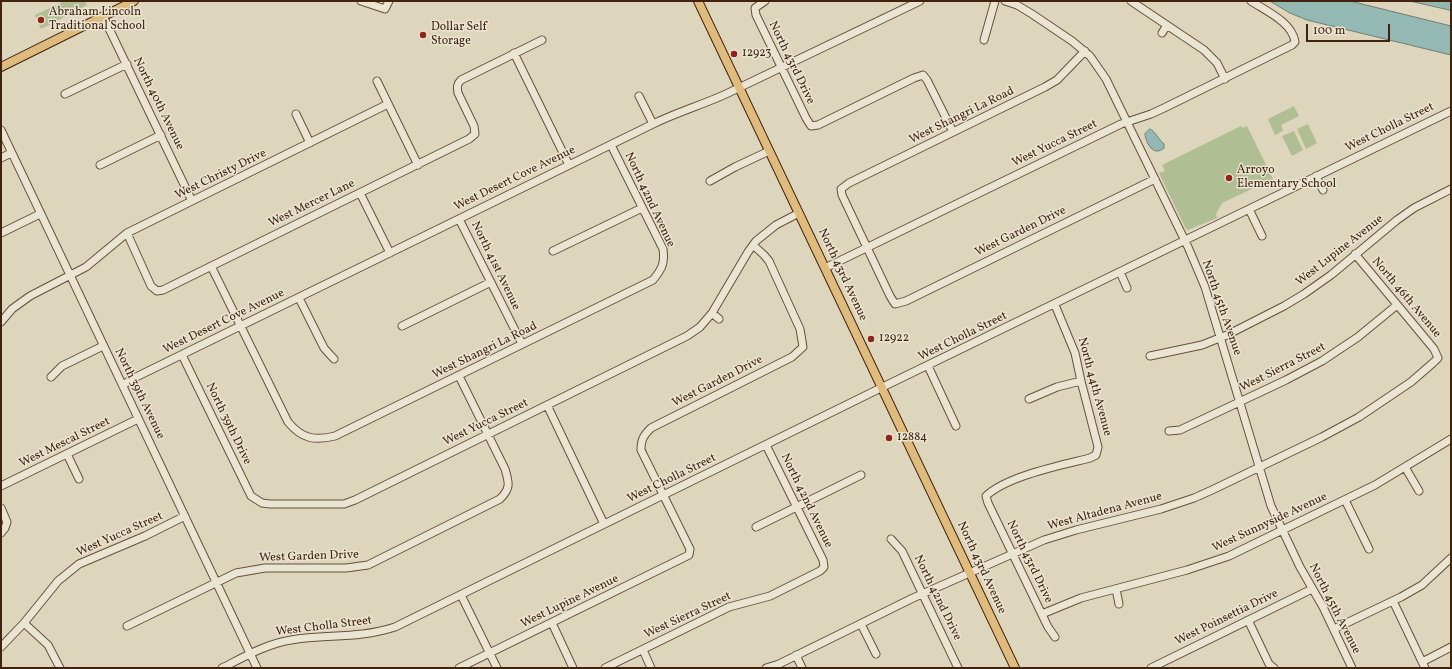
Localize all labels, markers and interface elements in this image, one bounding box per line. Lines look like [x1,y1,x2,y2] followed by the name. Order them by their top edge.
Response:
[49,6,145,34] place label: Abraham Lincoln Traditional School
[36,15,46,25] marker: Abraham Lincoln Traditional School
[1308,16,1392,42] scale bar
[765,19,817,107] street label: North 43rd Drive
[431,21,487,49] place label: Dollar Self Storage
[1313,23,1345,39] text: 100 m
[418,30,428,40] marker: Dollar Self Storage
[742,47,771,61] place label: 12923
[729,49,739,59] marker: 12923
[129,55,187,153] street label: North 40th Avenue
[907,84,1017,148] street label: West Shangri La Road
[1343,100,1437,156] street label: West Cholla Street
[1010,117,1100,171] street label: West Yucca Street
[452,143,578,215] street label: West Desert Cove Avenue
[173,147,269,203] street label: West Christy Drive
[621,150,677,250] street label: North 42nd Avenue
[1237,164,1336,192] place label: Arroyo Elementary School
[1224,173,1234,183] marker: Arroyo Elementary School
[267,177,357,231] street label: West Mercer Lane
[973,204,1069,260] street label: West Garden Drive
[1293,212,1387,290] street label: West Lupine Avenue
[467,219,523,313] street label: North 41st Avenue
[814,226,870,324] street label: North 43rd Avenue
[1368,255,1444,341] street label: North 46th Avenue
[1198,259,1244,357] street label: North 45th Avenue
[161,286,287,358] street label: West Desert Cove Avenue
[916,309,1010,365] street label: West Cholla Street
[430,319,540,383] street label: West Shangri La Road
[879,332,909,346] place label: 12922
[866,334,876,344] marker: 12922
[1074,336,1114,438] street label: North 44th Avenue
[1238,340,1328,396] street label: West Sierra Street
[111,346,167,442] street label: North 39th Avenue
[670,353,766,411] street label: West Garden Drive
[202,381,254,467] street label: North 39th Drive
[441,396,531,450] street label: West Yucca Street
[17,415,113,471] street label: West Mescal Street
[897,431,927,445] place label: 12884
[884,433,894,443] marker: 12884
[625,451,719,507] street label: West Cholla Street
[777,451,835,551] street label: North 42nd Avenue
[1046,490,1164,534] street label: West Altadena Avenue
[1210,490,1330,556] street label: West Sunnyside Avenue
[75,510,165,560] street label: West Yucca Street
[1003,518,1055,606] street label: North 43rd Drive
[953,519,1009,617] street label: North 43rd Avenue
[259,548,359,566] street label: West Garden Drive
[910,553,964,643] street label: North 42nd Drive
[1305,561,1363,657] street label: North 45th Avenue
[519,572,621,632] street label: West Lupine Avenue
[1173,587,1281,649] street label: West Poinsettia Drive
[642,590,734,642] street label: West Sierra Street
[275,614,373,640] street label: West Cholla Street

